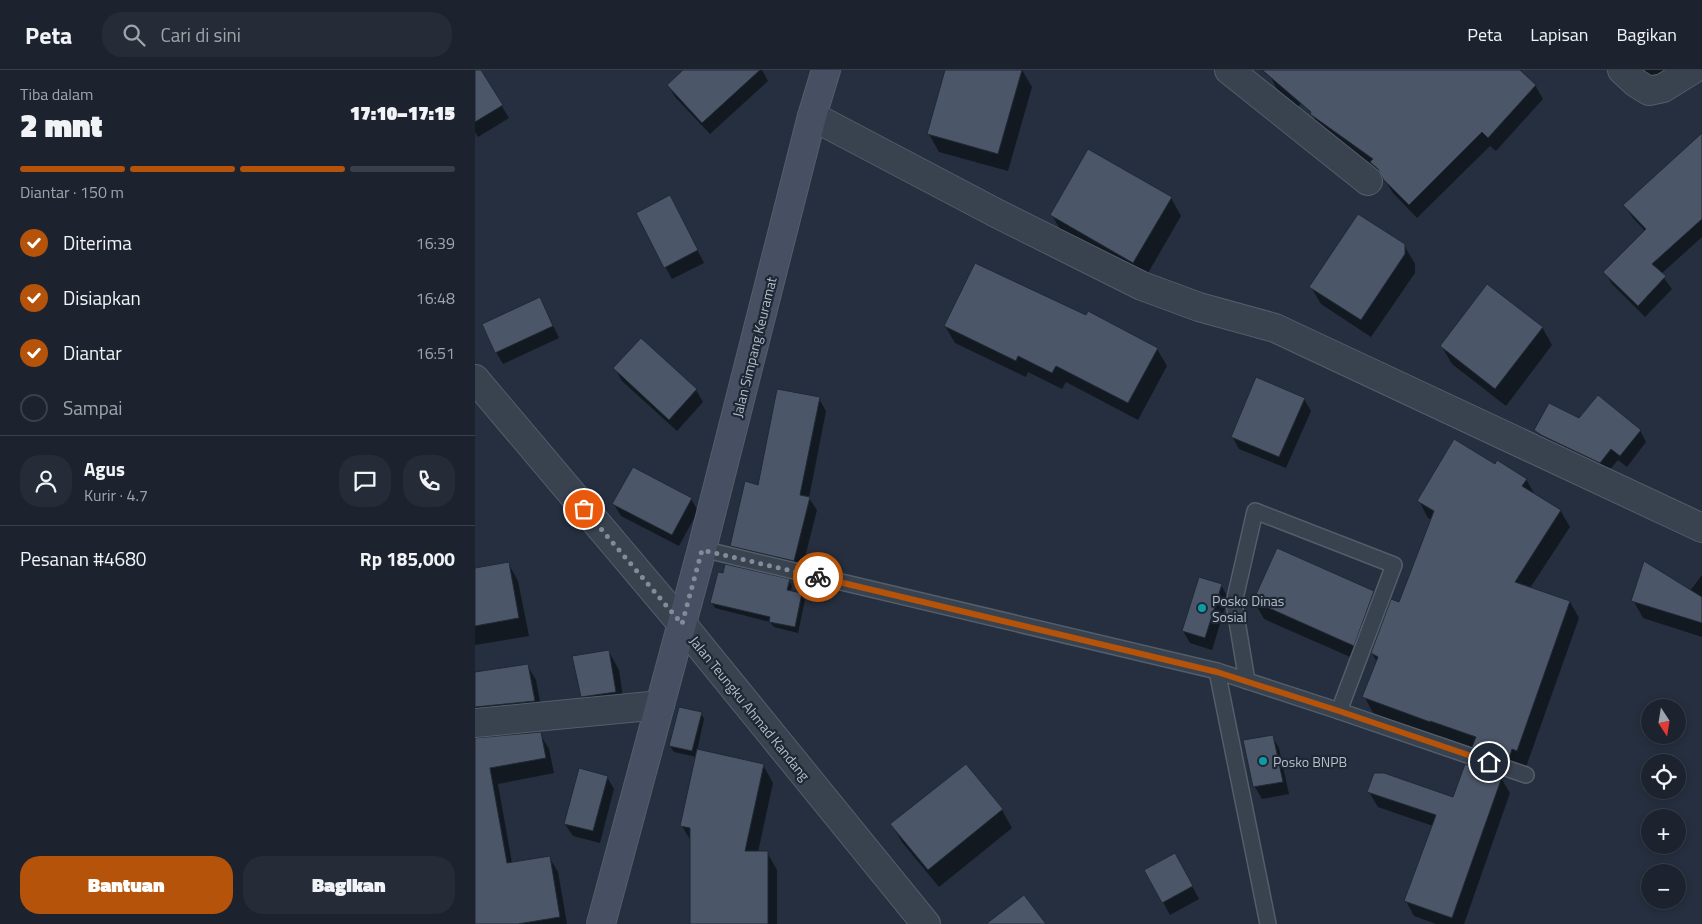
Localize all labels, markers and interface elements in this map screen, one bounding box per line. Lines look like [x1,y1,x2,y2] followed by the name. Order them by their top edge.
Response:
[102,12,452,57] search box
[25,17,72,53] text: Peta
[160,20,241,49] text: Cari di sini
[120,21,148,49] icon: search
[1467,21,1502,48] text: Peta
[1530,21,1588,48] text: Lapisan
[1616,21,1677,48] text: Bagikan
[20,82,93,106] text: Tiba dalam
[350,98,455,127] text: 17:10–17:15
[20,101,102,149] text: 2 mnt
[20,180,124,204] text: Diantar · 150 m
[63,228,132,257] text: Diterima
[20,229,48,257] icon: check
[416,231,455,255] text: 16:39
[726,274,782,420] street label: Jalan Simpang Keuramat
[63,283,141,312] text: Disiapkan
[20,284,48,312] icon: check
[416,286,455,310] text: 16:48
[63,338,122,367] text: Diantar
[20,339,48,367] icon: check
[416,341,455,365] text: 16:51
[63,393,122,422] text: Sampai
[84,454,125,483] text: Agus
[20,455,72,507] button: person
[339,455,391,507] button: chat
[403,455,455,507] button: phone
[84,483,148,507] text: Kurir · 4.7
[563,488,605,530] pin
[570,495,598,523] icon: bag
[20,544,146,573] text: Pesanan #4680
[360,544,455,573] text: Rp 185,000
[793,552,843,602] courier
[804,563,832,591] icon: bike
[1212,590,1284,627] place label: Posko Dinas Sosial
[1196,602,1208,614] marker: Posko Dinas Sosial
[685,631,815,785] street label: Jalan Teungku Ahmad Kandang
[1641,699,1686,744] north arrow
[1641,699,1686,909] map controls
[1468,741,1510,783] pin
[1475,748,1503,776] icon: home
[1273,751,1347,772] place label: Posko BNPB
[1641,754,1686,799] button: locate
[1257,755,1269,767] marker: Posko BNPB
[1641,809,1686,854] button: +
[20,856,233,914] button: Bantuan
[243,856,455,914] button: Bagikan
[1641,864,1686,909] button: −

